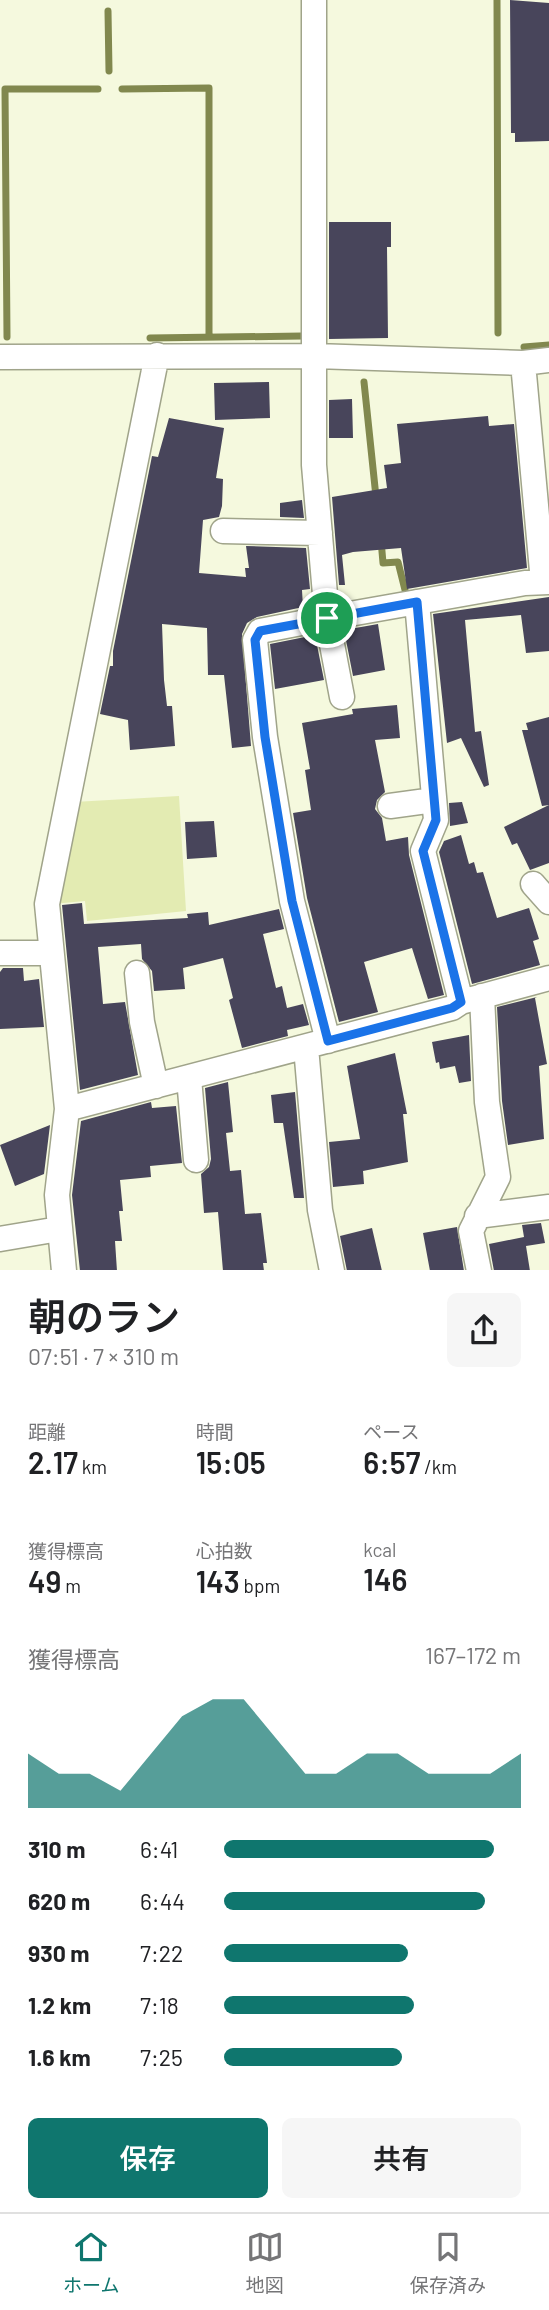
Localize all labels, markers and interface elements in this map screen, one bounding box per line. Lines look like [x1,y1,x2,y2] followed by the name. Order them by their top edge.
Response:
[297,588,357,648] pin
[308,599,346,637] icon: arrive
[28,1293,180,1339] text: 朝のラン
[447,1293,521,1367] button: share
[28,1342,179,1370] text: 07:51 · 7 × 310 m
[28,1420,66,1443] text: 距離
[196,1420,234,1443] text: 時間
[363,1420,419,1443] text: ペース
[28,1444,78,1480] text: 2.17
[196,1444,266,1480] text: 15:05
[363,1444,420,1480] text: 6:57
[78,1455,107,1478] text: km
[420,1455,457,1478] text: /km
[363,1538,396,1561] text: kcal
[28,1539,104,1562] text: 獲得標高
[196,1539,253,1562] text: 心拍数
[363,1561,407,1597] text: 146
[28,1563,61,1599] text: 49
[196,1563,240,1599] text: 143
[61,1574,81,1597] text: m
[240,1574,280,1597] text: bpm
[425,1641,521,1669] text: 167–172 m
[28,1645,120,1673] text: 獲得標高
[28,1835,85,1863] text: 310 m
[140,1835,178,1863] text: 6:41
[28,1887,90,1915] text: 620 m
[140,1887,185,1915] text: 6:44
[28,1939,90,1967] text: 930 m
[140,1939,183,1967] text: 7:22
[28,1991,91,2019] text: 1.2 km
[140,1991,179,2019] text: 7:18
[28,2043,91,2071] text: 1.6 km
[140,2043,183,2071] text: 7:25
[28,2118,268,2198] button: 保存
[282,2118,521,2198] button: 共有
[63,2228,120,2297] tab: ホーム
[246,2228,284,2297] tab: 地図
[410,2228,486,2297] tab: 保存済み

